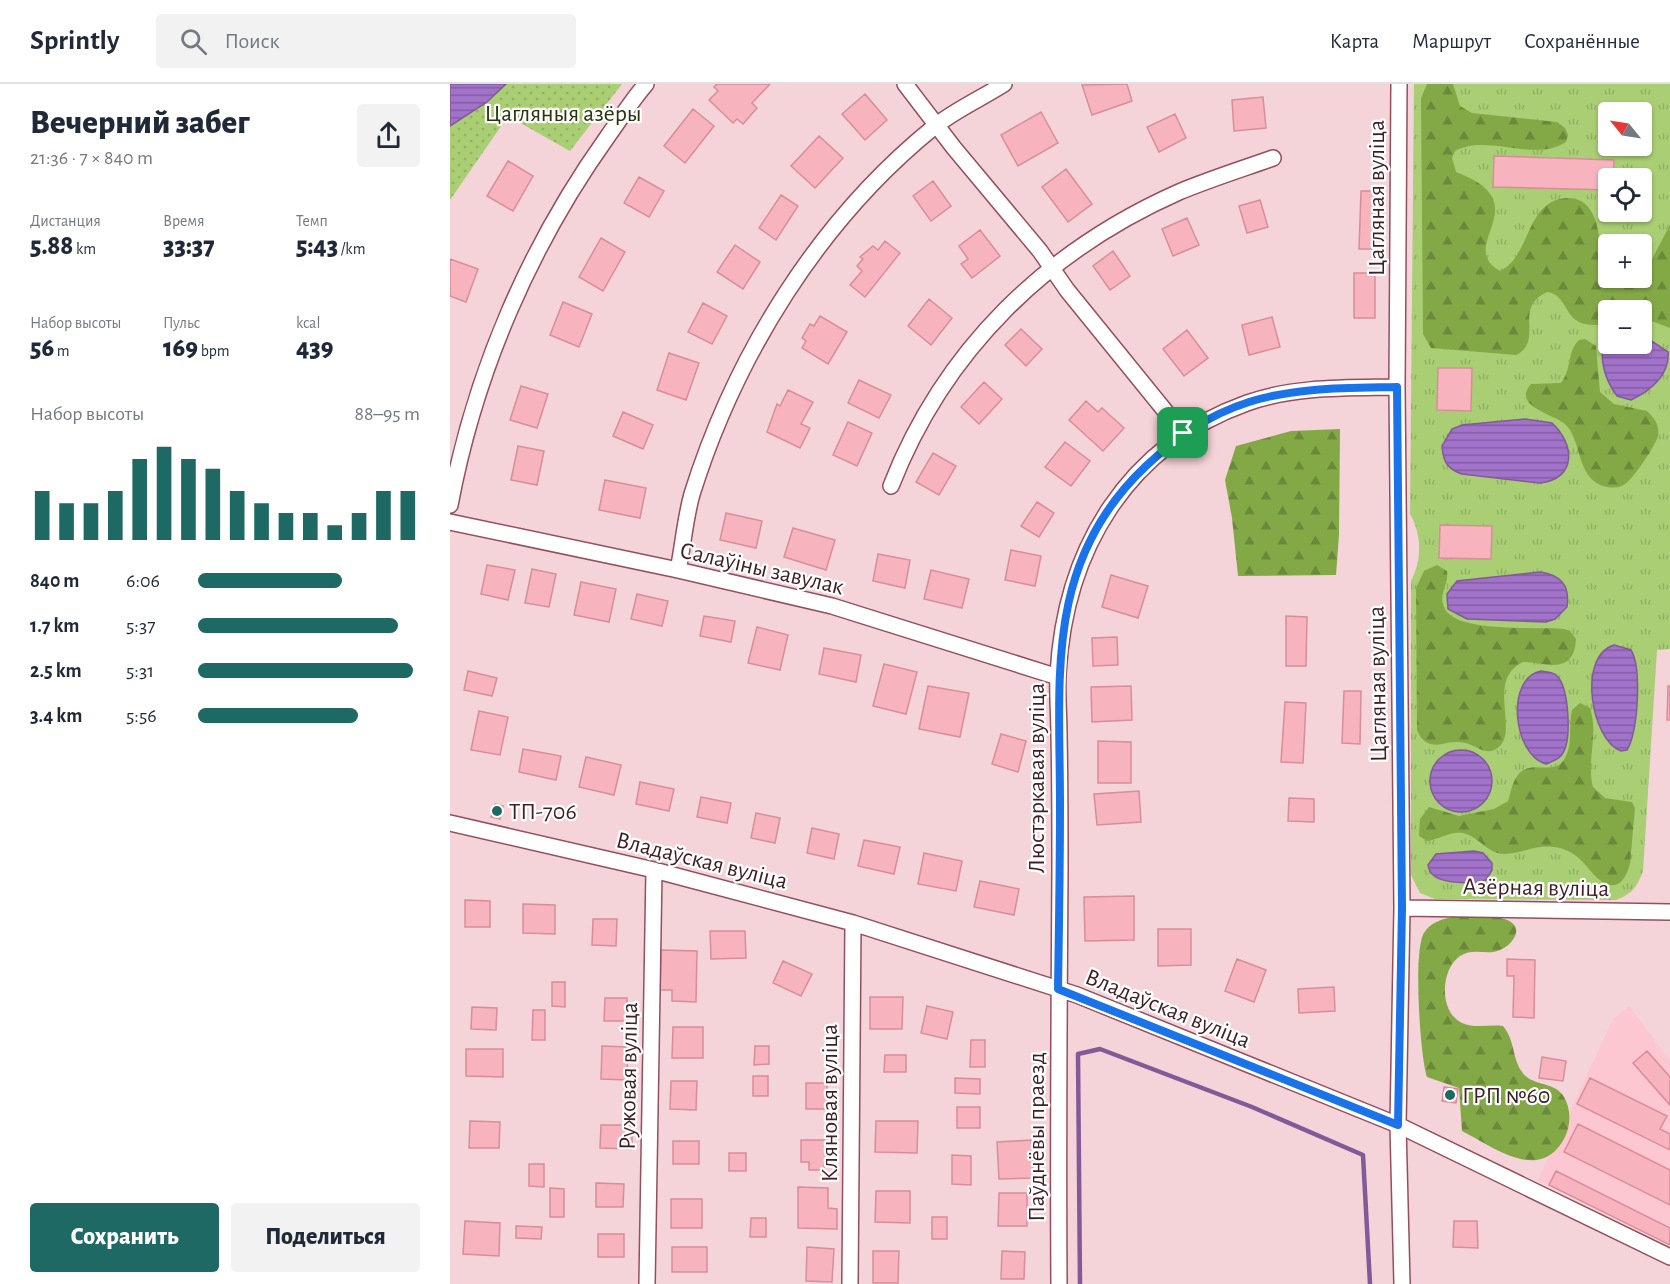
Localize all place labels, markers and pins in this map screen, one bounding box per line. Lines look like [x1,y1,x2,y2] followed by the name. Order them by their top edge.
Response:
[1157,407,1208,458] pin
[509,800,577,824] place label: ТП-706
[490,804,504,818] marker: ТП-706
[1462,1084,1550,1108] place label: ГРП №60
[1443,1088,1457,1102] marker: ГРП №60

